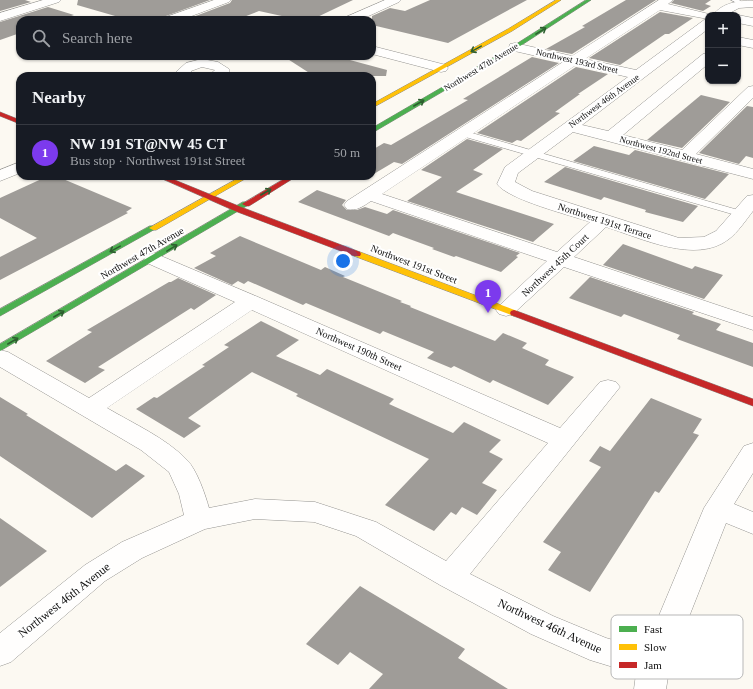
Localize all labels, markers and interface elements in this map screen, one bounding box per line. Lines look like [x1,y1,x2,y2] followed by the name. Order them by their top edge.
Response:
[705,12,741,84] map controls
[705,12,741,48] button: +
[16,16,376,60] search box
[535,26,547,34] one-way arrow
[30,27,52,49] icon: search
[62,30,132,46] text: Search here
[442,41,520,93] street label: Northwest 47th Avenue
[470,45,482,53] one-way arrow
[535,47,620,75] street label: Northwest 193rd Street
[705,48,741,84] button: −
[567,72,641,130] street label: Northwest 46th Avenue
[32,88,86,107] text: Nearby
[413,99,425,107] one-way arrow
[618,134,704,166] street label: Northwest 192nd Street
[70,136,227,152] text: NW 191 ST@NW 45 CT
[42,145,48,160] text: 1
[334,145,360,160] text: 50 m
[70,153,245,168] text: Bus stop · Northwest 191st Street
[260,188,272,196] one-way arrow
[557,201,654,242] street label: Northwest 191st Terrace
[98,224,186,281] street label: Northwest 47th Avenue
[519,231,591,299] street label: Northwest 45th Court
[369,242,459,286] street label: Northwest 191st Street
[166,244,177,252] one-way arrow
[109,246,121,254] one-way arrow
[333,251,353,271] your location
[475,280,501,313] pin: 1
[53,309,65,317] one-way arrow
[314,325,404,373] street label: Northwest 190th Street
[7,336,19,344] one-way arrow
[15,560,113,640] street label: Northwest 46th Avenue
[496,596,604,656] street label: Northwest 46th Avenue
[611,615,743,679] legend
[644,623,662,635] text: Fast
[644,641,667,653] text: Slow
[644,659,662,671] text: Jam

